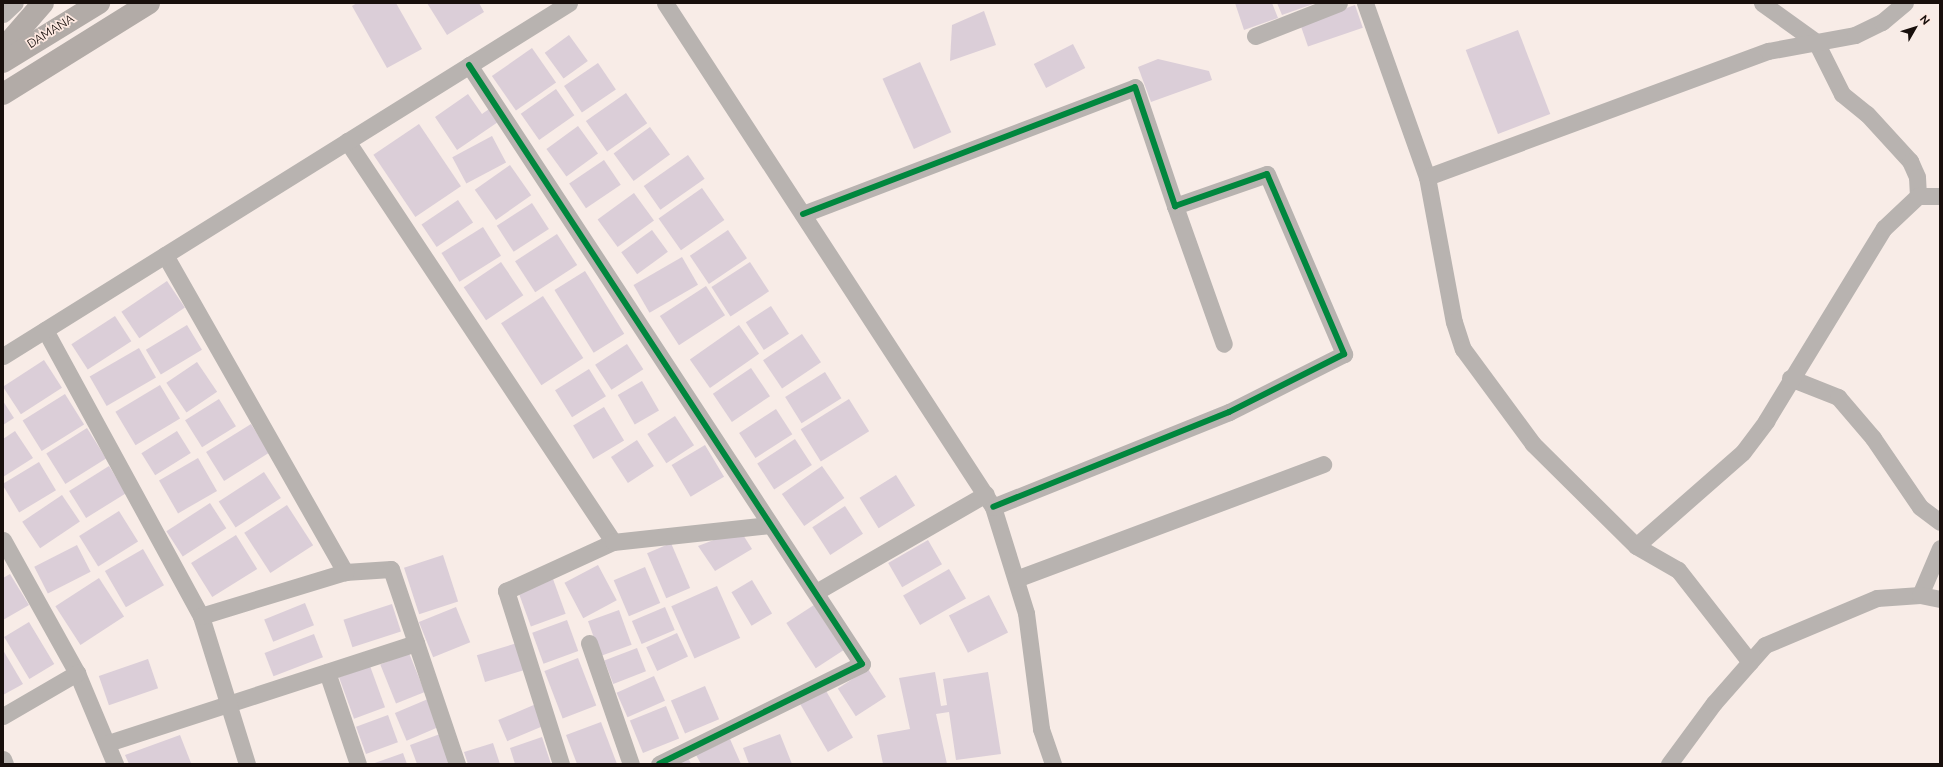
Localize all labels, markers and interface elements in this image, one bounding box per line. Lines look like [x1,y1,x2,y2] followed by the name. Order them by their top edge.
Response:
[1895,8,1935,48] north arrow
[25,12,77,52] street label: DAMANA
[1917,13,1932,27] text: N

